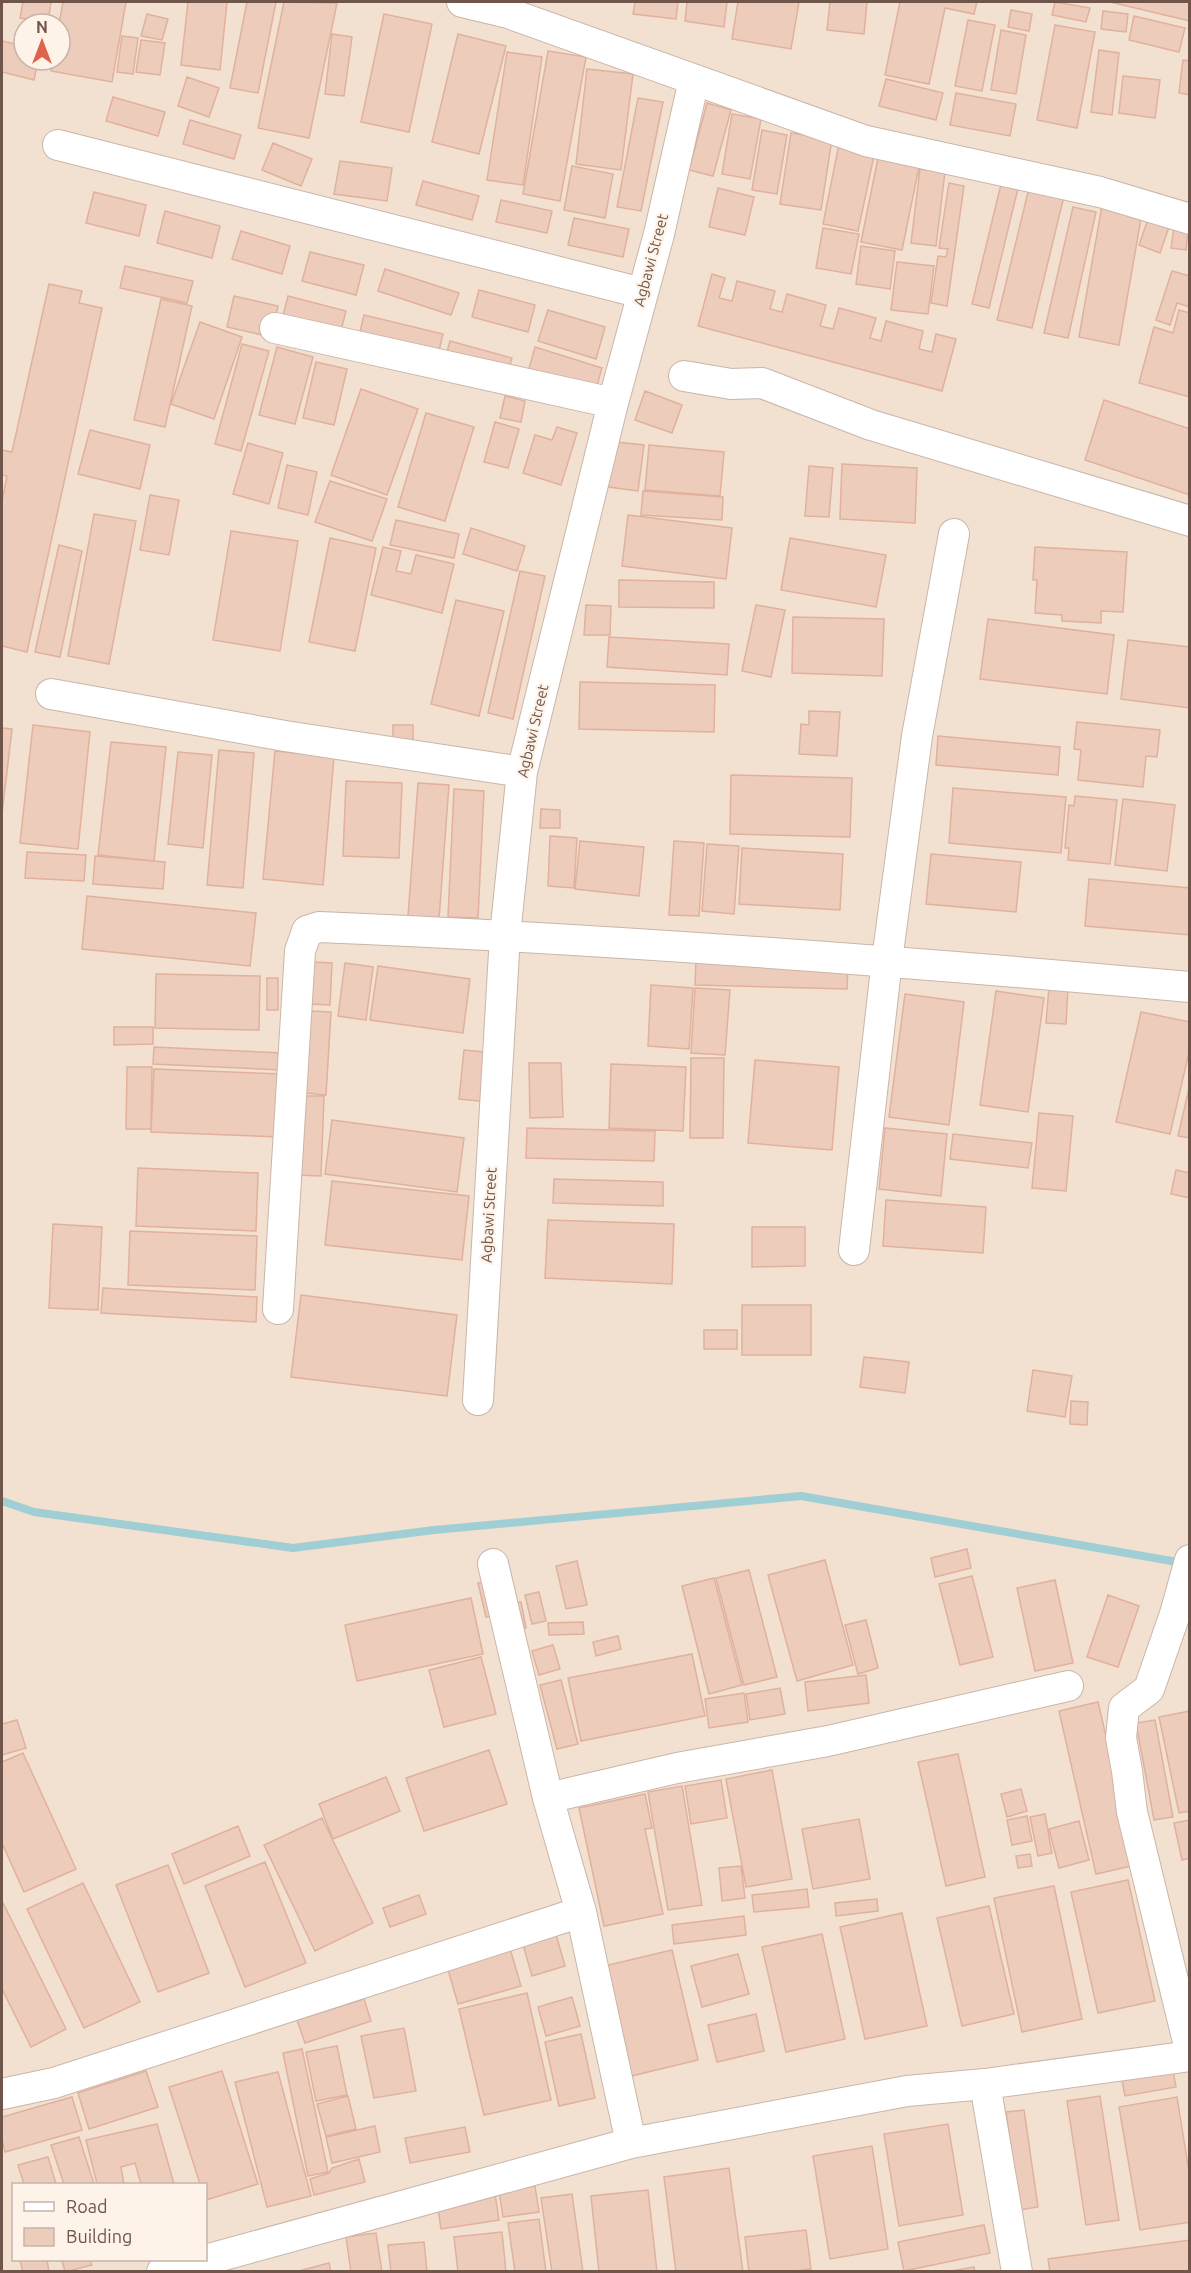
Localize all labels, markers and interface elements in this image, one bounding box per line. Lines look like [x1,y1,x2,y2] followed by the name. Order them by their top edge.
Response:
[12,12,72,72] north arrow
[36,18,48,36] text: N
[630,211,671,308] street label: Agbawi Street
[513,682,552,779] street label: Agbawi Street
[478,1167,499,1263] street label: Agbawi Street
[12,2183,207,2261] legend
[66,2196,108,2216] text: Road
[66,2226,132,2246] text: Building

